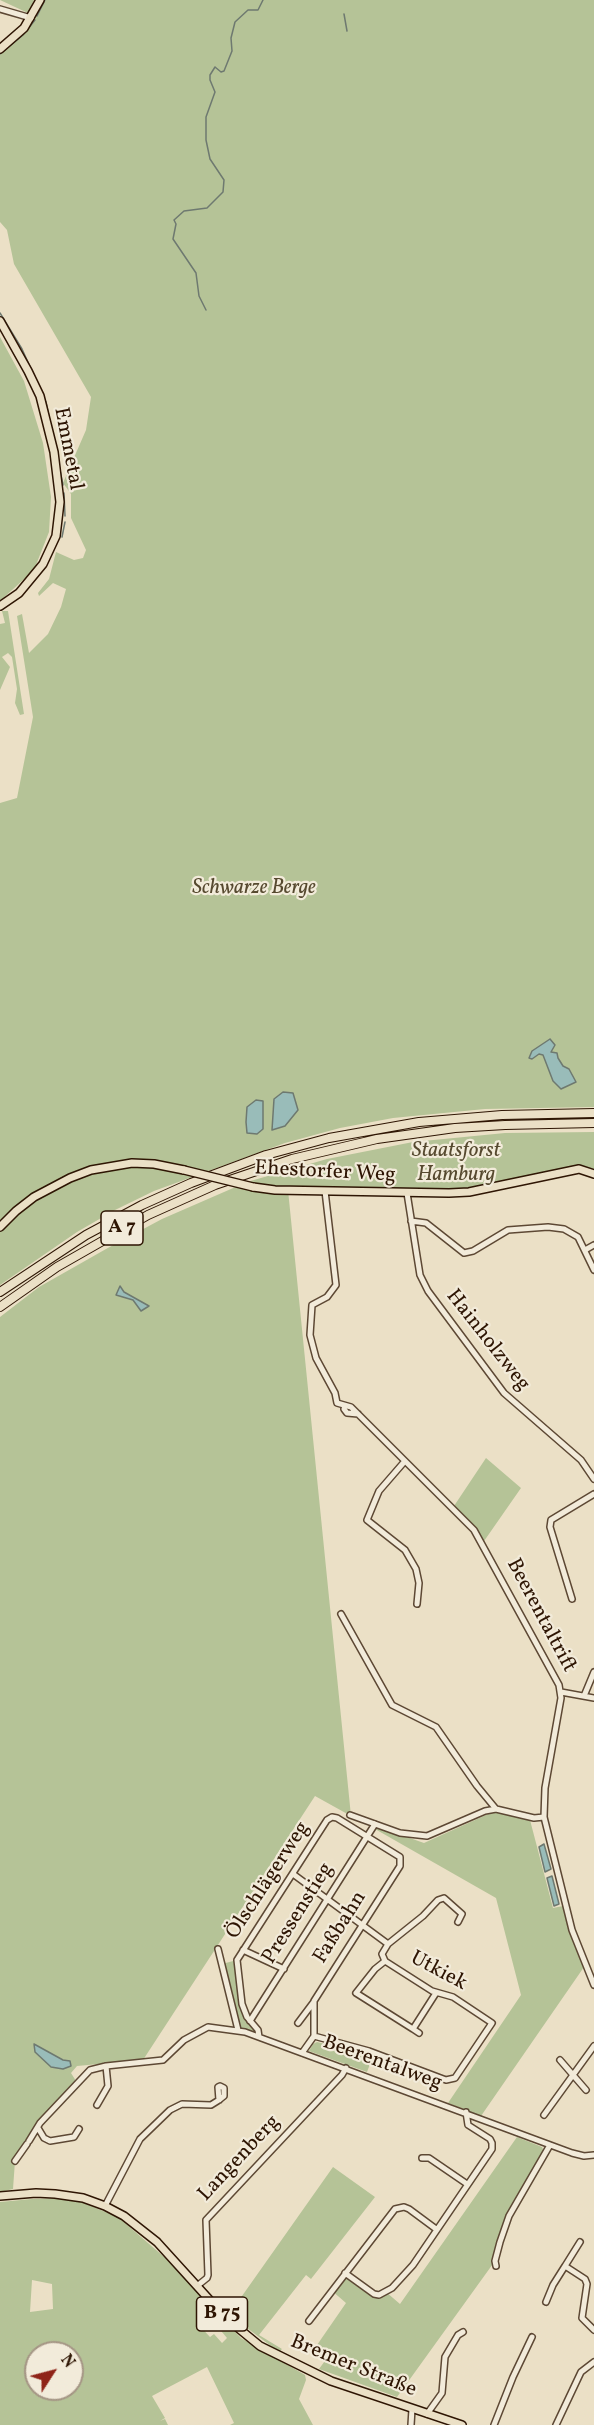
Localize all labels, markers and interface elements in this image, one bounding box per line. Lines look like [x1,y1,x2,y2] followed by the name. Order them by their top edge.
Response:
[47,405,87,493] street label: Emmetal
[192,876,316,902] park label: Schwarze Berge
[412,1139,500,1189] park label: Staatsforst Hamburg
[254,1157,396,1189] street label: Ehestorfer Weg
[101,1211,143,1245] road number: A 7
[439,1285,535,1397] street label: Hainholzweg
[499,1555,581,1677] street label: Beerentaltrift
[222,1818,316,1944] street label: Ölschlägerweg
[258,1859,340,1969] street label: Pressenstieg
[309,1887,373,1969] street label: Faßbahn
[405,1947,471,1997] street label: Utkiek
[319,2031,445,2097] street label: Beerentalweg
[194,2111,286,2207] street label: Langenberg
[196,2297,248,2331] road number: B 75
[286,2330,420,2404] street label: Bremer Straße
[24,2341,84,2401] north arrow
[55,2350,79,2373] text: N

